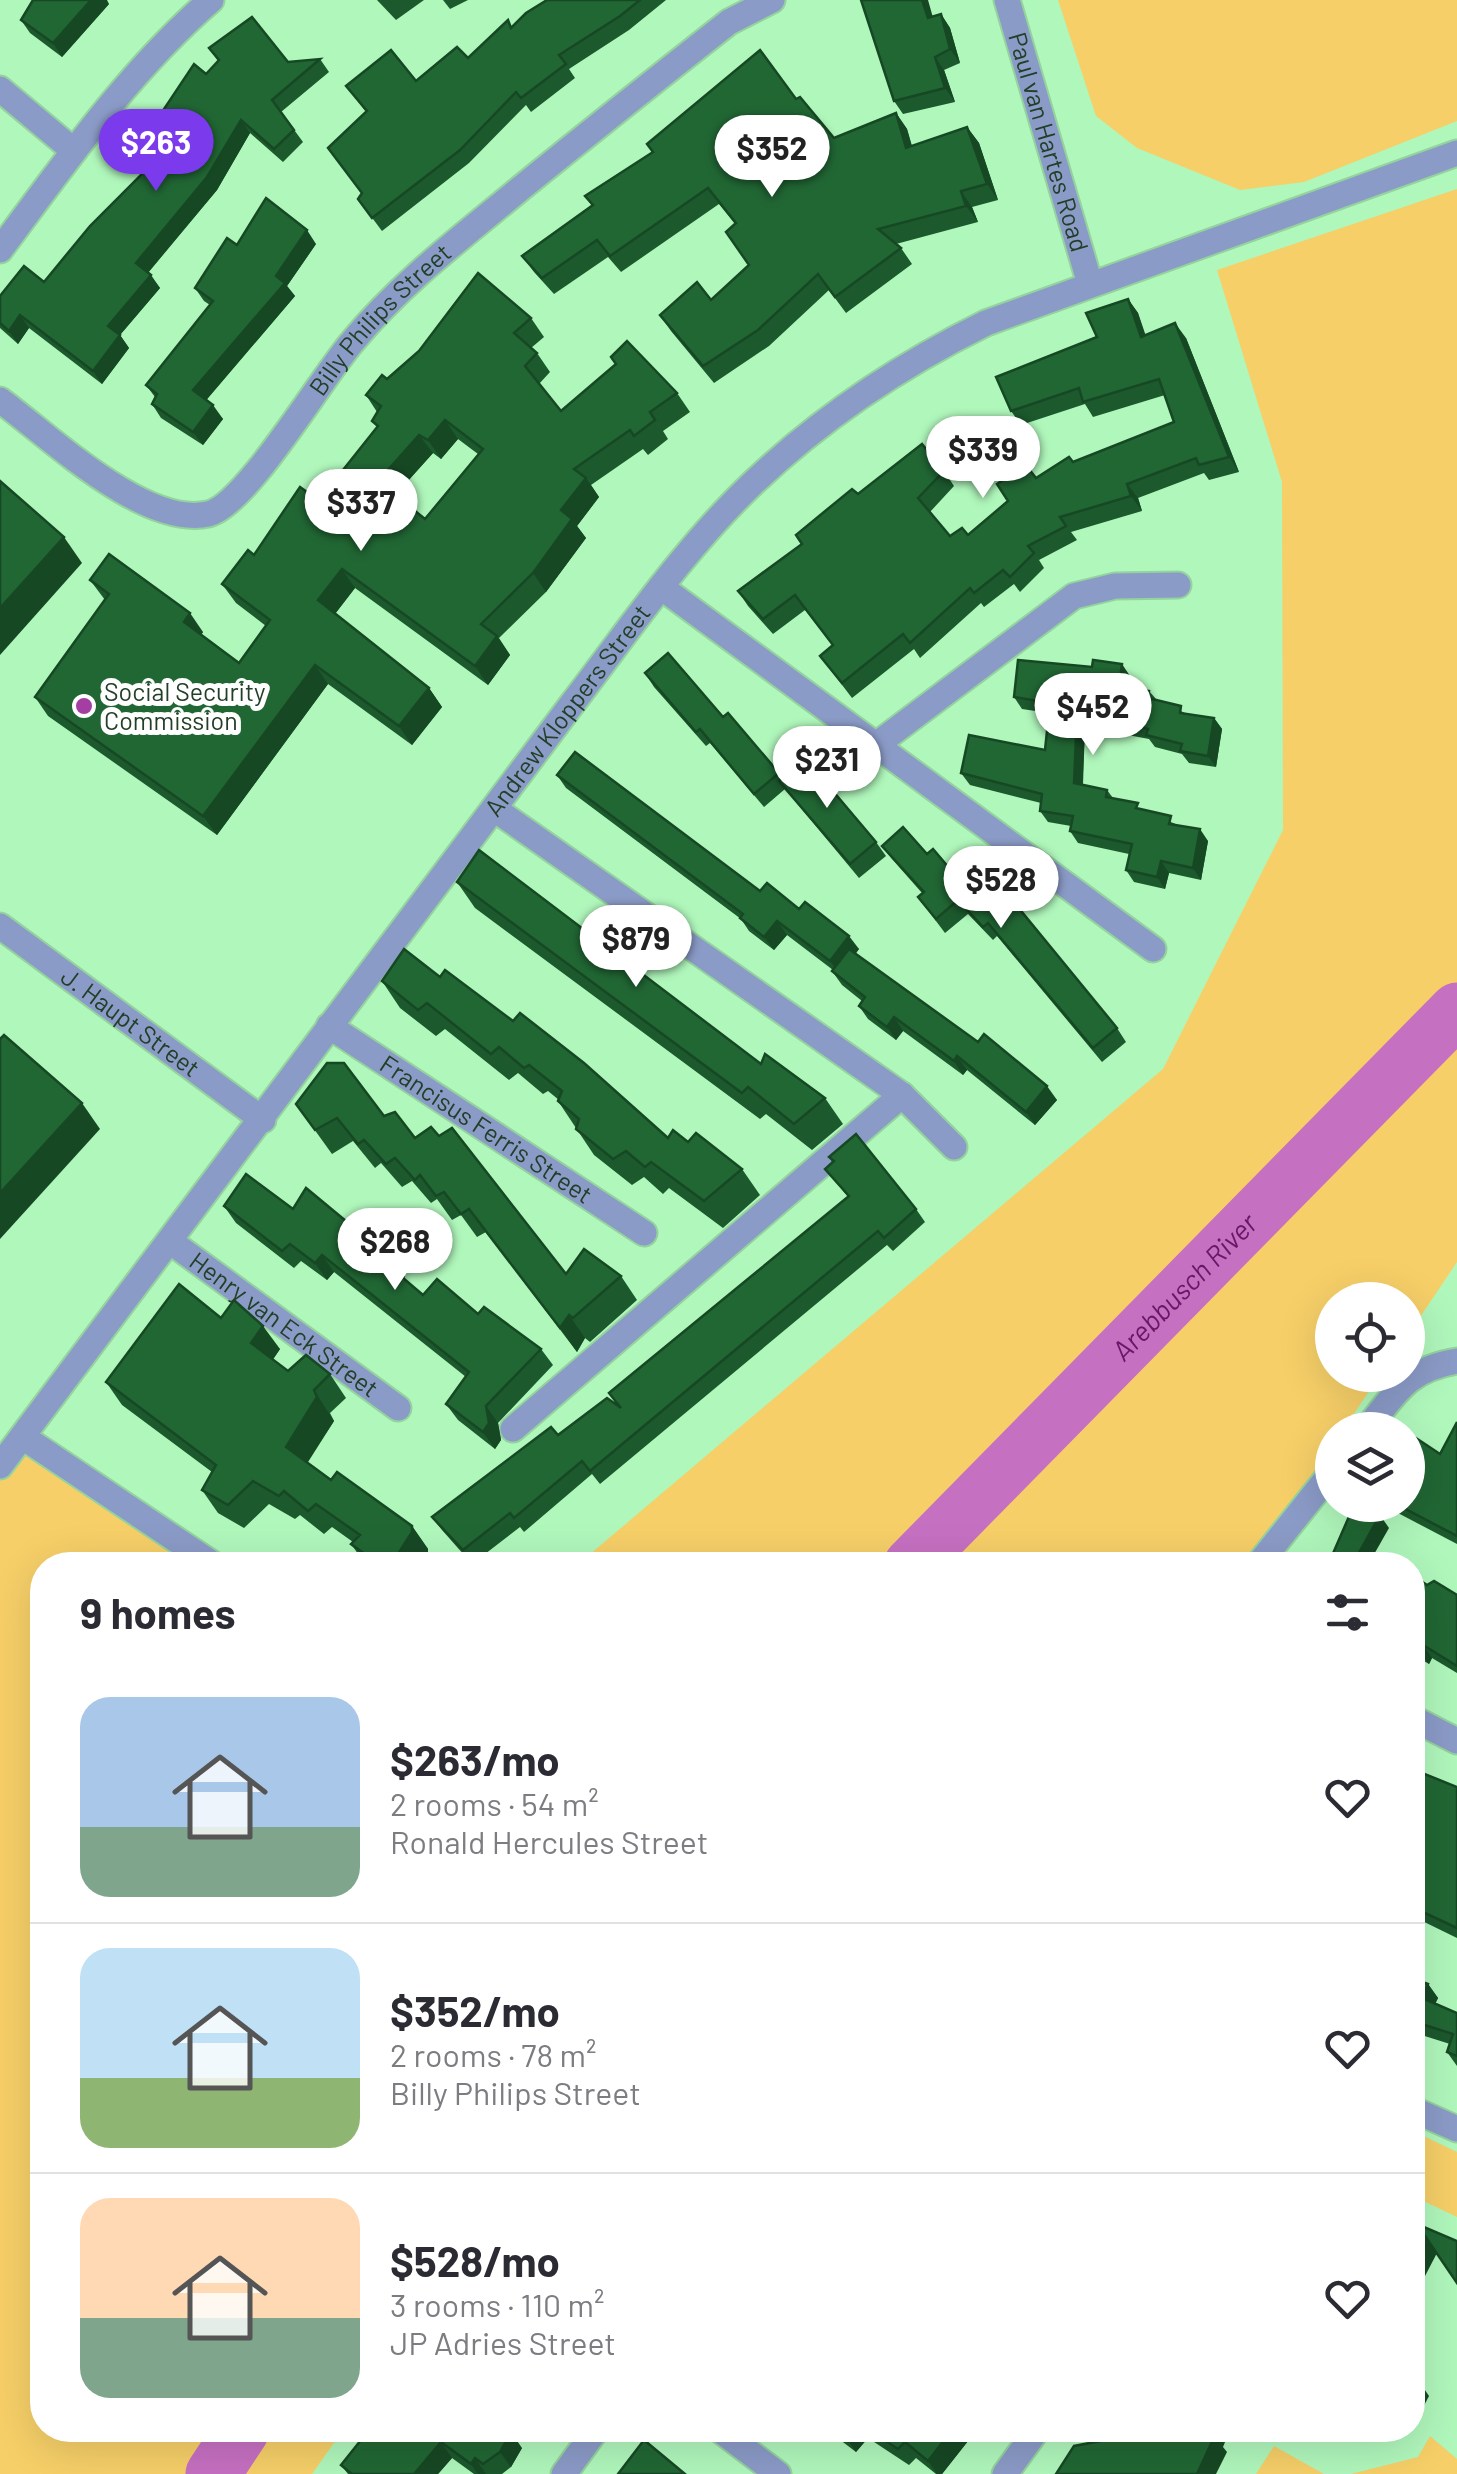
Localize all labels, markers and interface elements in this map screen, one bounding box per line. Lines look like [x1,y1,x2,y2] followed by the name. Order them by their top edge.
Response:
[1003,28,1096,255] street label: Paul van Hartes Road
[97,109,215,194] pin: $263
[713,115,831,200] pin: $352
[121,122,191,160] text: $263
[737,128,807,166] text: $352
[302,237,456,401] street label: Billy Philips Street
[924,416,1042,501] pin: $339
[948,429,1018,467] text: $339
[302,469,420,554] pin: $337
[327,482,395,520] text: $337
[477,598,656,821] street label: Andrew Kloppers Street
[1034,673,1152,758] pin: $452
[104,676,266,735] place label: Social Security Commission
[1057,686,1129,724] text: $452
[73,695,95,717] marker: Social Security Commission
[768,726,886,811] pin: $231
[795,739,859,777] text: $231
[942,846,1060,931] pin: $528
[966,859,1036,897] text: $528
[577,905,695,990] pin: $879
[602,918,670,956] text: $879
[56,960,206,1082] street label: J. Haupt Street
[375,1048,598,1209] street label: Francisus Ferris Street
[1104,1205,1264,1367] water label: Arebbusch River
[336,1208,454,1293] pin: $268
[360,1221,430,1259] text: $268
[184,1245,385,1403] street label: Henry van Eck Street
[1315,1282,1425,1522] map controls
[1315,1282,1425,1392] button: locate
[1315,1412,1425,1522] button: layers
[1320,1585,1375,1640] icon: filters
[80,1587,236,1637] text: 9 homes
[390,1734,560,1784] text: $263/mo
[160,1737,280,1857] icon: home
[1320,1770,1375,1825] icon: heart
[390,1784,599,1822] text: 2 rooms · 54 m²
[390,1822,708,1860] text: Ronald Hercules Street
[390,1985,560,2035] text: $352/mo
[160,1988,280,2108] icon: home
[1320,2021,1375,2076] icon: heart
[390,2035,596,2073] text: 2 rooms · 78 m²
[390,2073,641,2111] text: Billy Philips Street
[390,2235,560,2285] text: $528/mo
[160,2238,280,2358] icon: home
[1320,2271,1375,2326] icon: heart
[390,2285,605,2323] text: 3 rooms · 110 m²
[390,2323,616,2361] text: JP Adries Street

